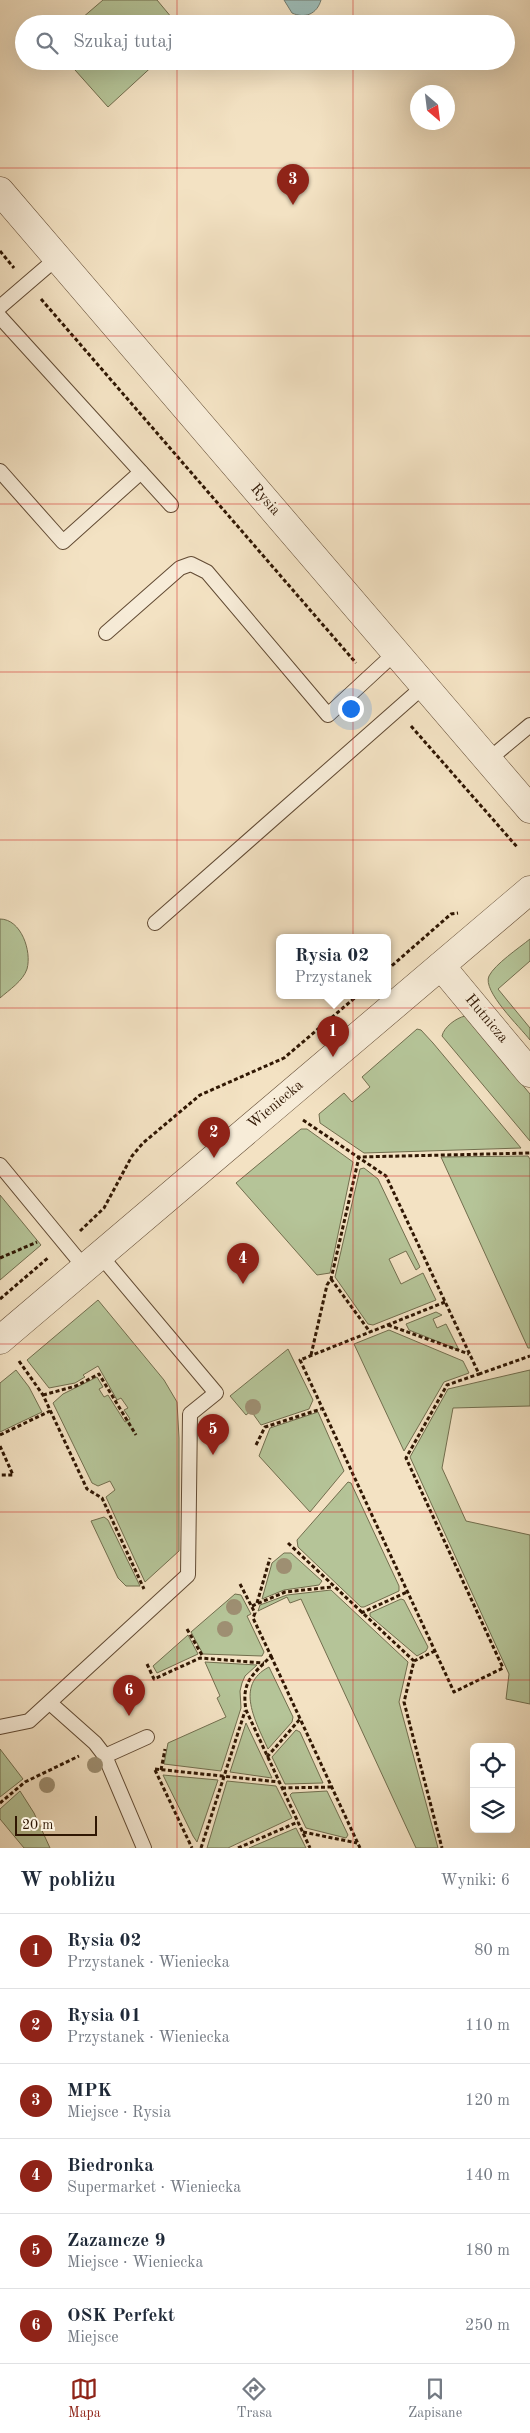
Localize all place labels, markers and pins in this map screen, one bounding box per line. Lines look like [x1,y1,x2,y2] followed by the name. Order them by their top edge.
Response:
[277,164,309,205] pin: 3
[317,1016,349,1057] pin: 1
[198,1117,230,1158] pin: 2
[227,1243,259,1284] pin: 4
[197,1414,229,1455] pin: 5
[113,1675,145,1716] pin: 6

